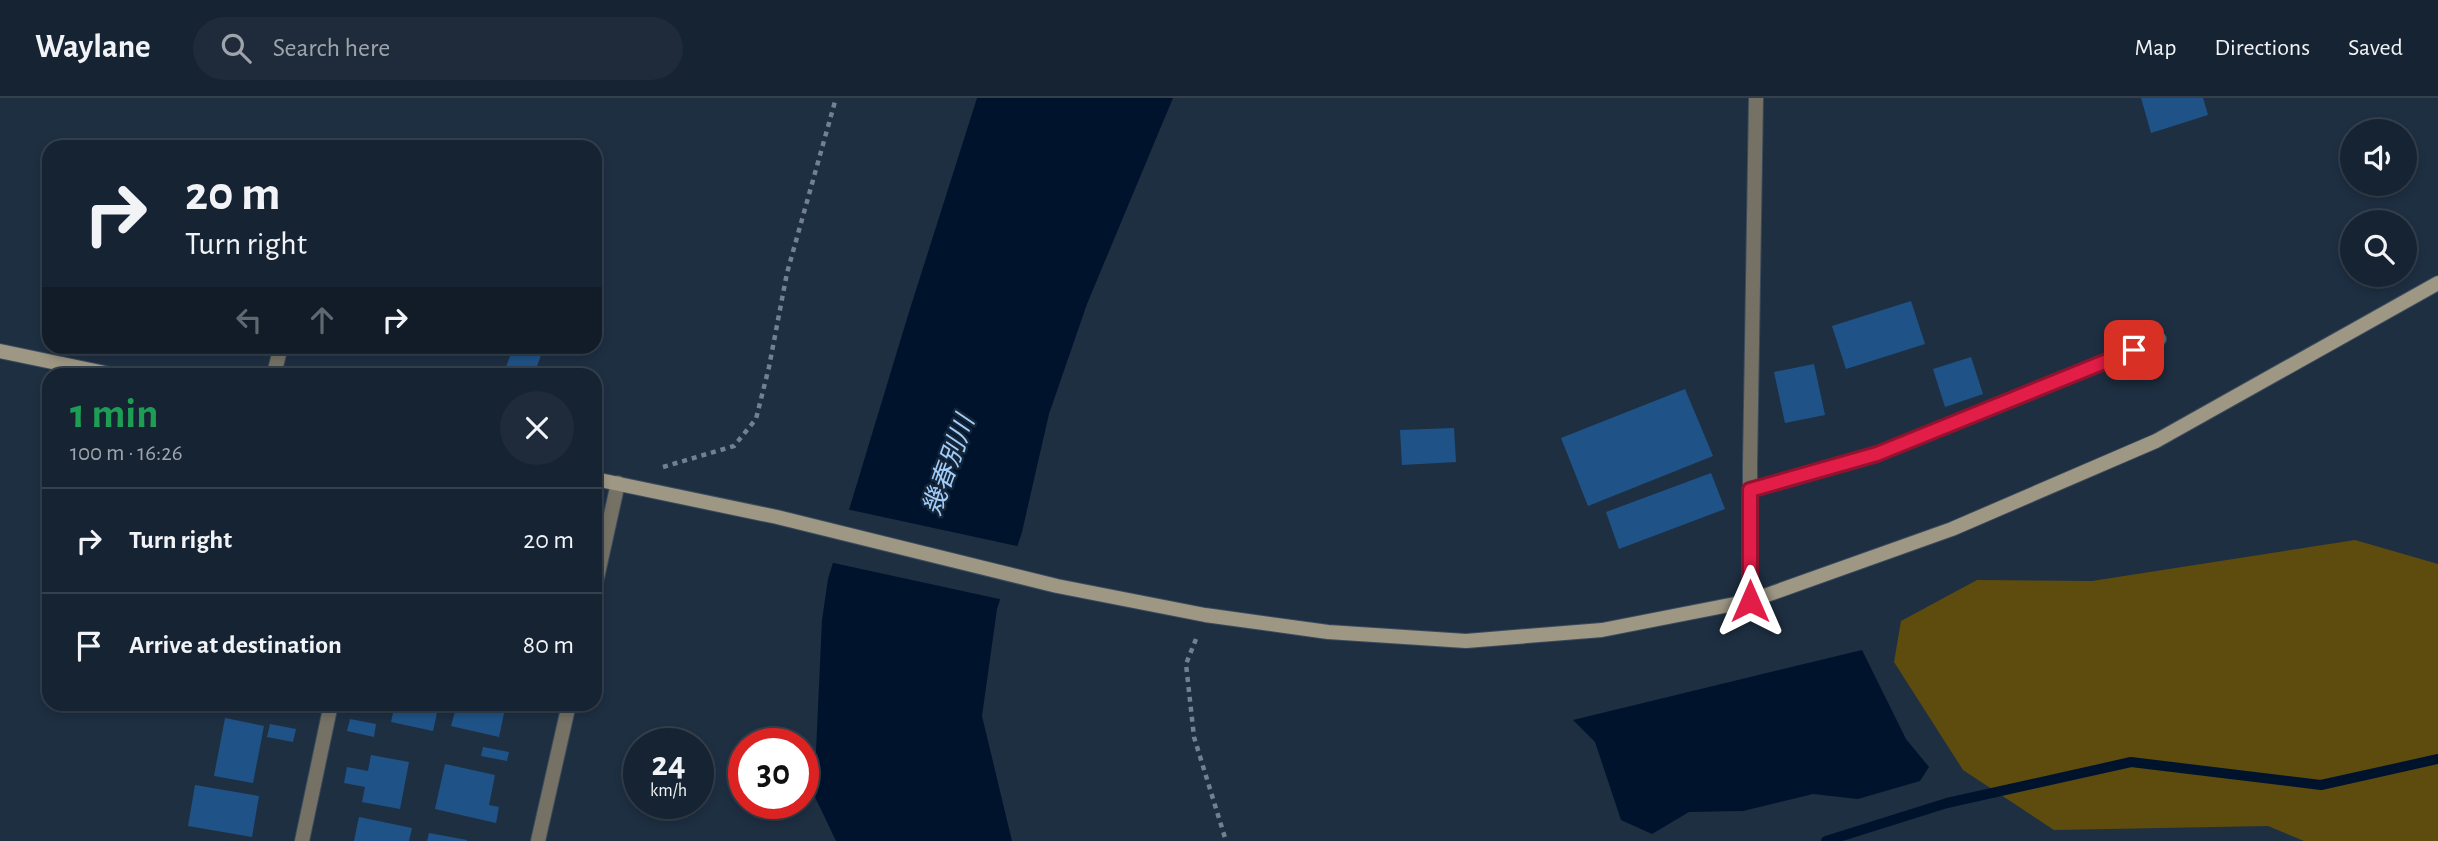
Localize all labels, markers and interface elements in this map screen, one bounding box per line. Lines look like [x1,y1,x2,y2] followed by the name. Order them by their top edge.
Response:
[193,17,683,80] search box
[217,29,255,67] icon: search
[35,31,151,64] text: Waylane
[273,35,390,61] text: Search here
[2134,36,2176,60] text: Map
[2214,36,2310,60] text: Directions
[2348,36,2403,60] text: Saved
[2340,119,2417,287] map controls
[2340,119,2417,196] button: sound
[70,168,161,259] icon: right
[185,170,281,219] text: 20 m
[2340,210,2417,287] button: search
[185,228,307,260] text: Turn right
[230,301,268,339] icon: left
[303,301,341,339] icon: ahead
[376,301,414,339] icon: right
[2104,320,2164,380] pin
[2115,331,2153,369] icon: arrive
[500,391,574,465] button: close
[70,393,159,435] text: 1 min
[918,409,980,519] water label: 幾春別川
[70,442,183,465] text: 100 m · 16:26
[70,522,108,560] icon: right
[129,527,232,553] text: Turn right
[523,527,574,553] text: 20 m
[1713,564,1787,638] position arrow
[70,627,108,665] icon: arrive
[129,632,342,658] text: Arrive at destination
[523,632,574,658] text: 80 m
[728,728,819,819] speed limit sign: 30
[651,747,686,782] text: 24
[650,782,687,800] text: km/h

